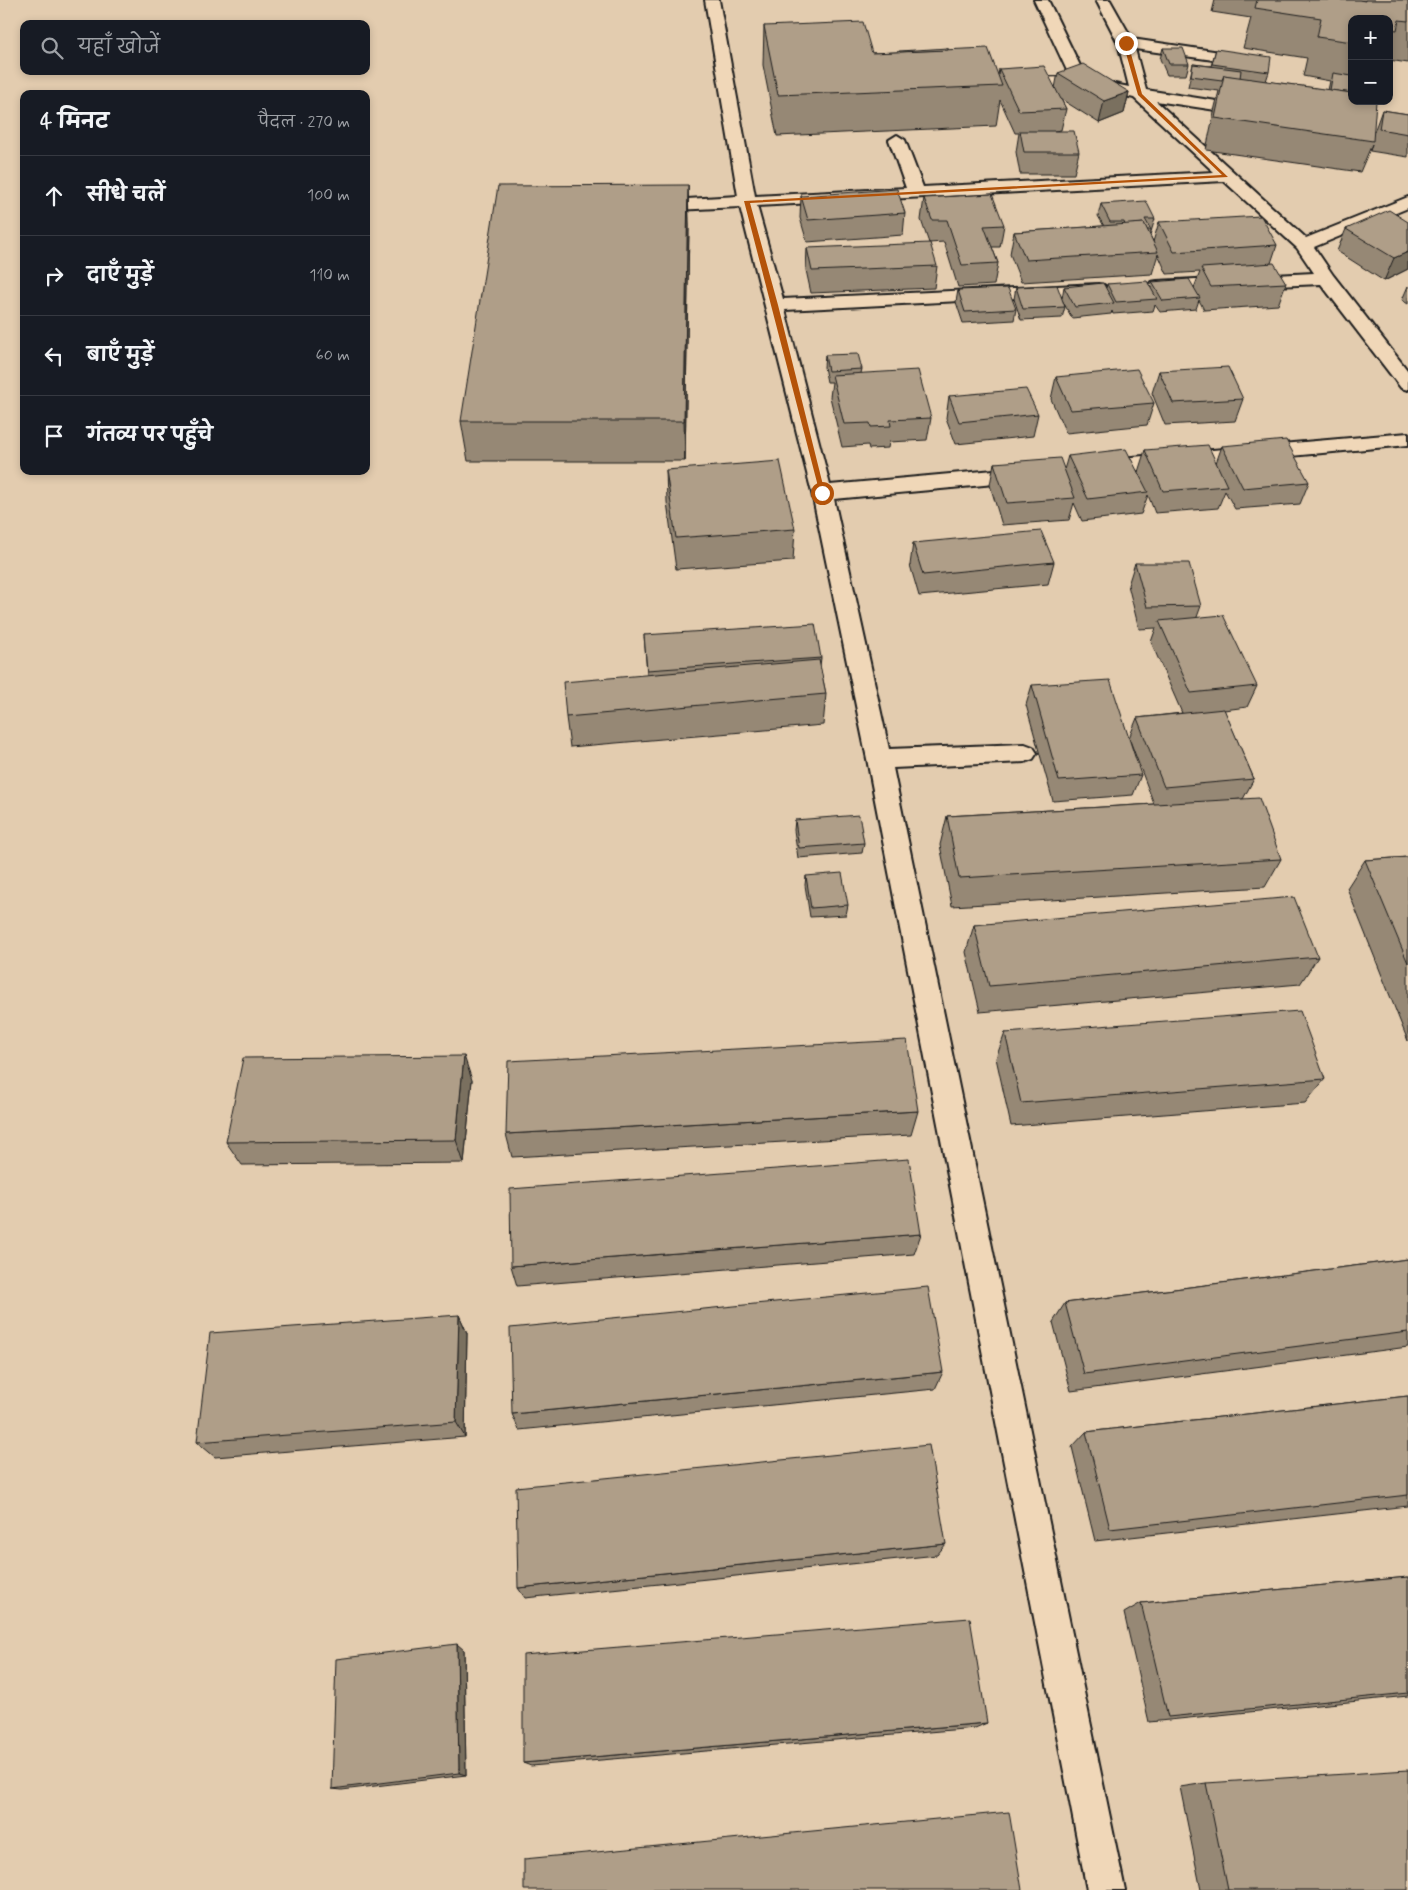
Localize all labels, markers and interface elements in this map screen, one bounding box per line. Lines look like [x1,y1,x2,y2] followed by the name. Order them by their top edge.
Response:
[1348,15,1393,105] map controls
[1348,15,1393,60] button: +
[20,20,370,75] search box
[1115,32,1138,55] route end
[38,34,66,62] icon: search
[78,35,160,60] text: यहाँ खोजें
[1348,60,1393,105] button: −
[40,108,109,136] text: 4 मिनट
[258,112,350,133] text: पैदल · 270 m
[40,182,68,210] icon: ahead
[87,183,165,208] text: सीधे चलें
[307,185,350,206] text: 100 m
[40,262,68,290] icon: right
[87,263,153,288] text: दाएँ मुड़ें
[309,265,350,286] text: 110 m
[40,342,68,370] icon: left
[87,343,154,368] text: बाएँ मुड़ें
[316,345,350,366] text: 60 m
[40,422,68,450] icon: arrive
[87,423,213,448] text: गंतव्य पर पहुँचे
[811,482,834,505] route start

